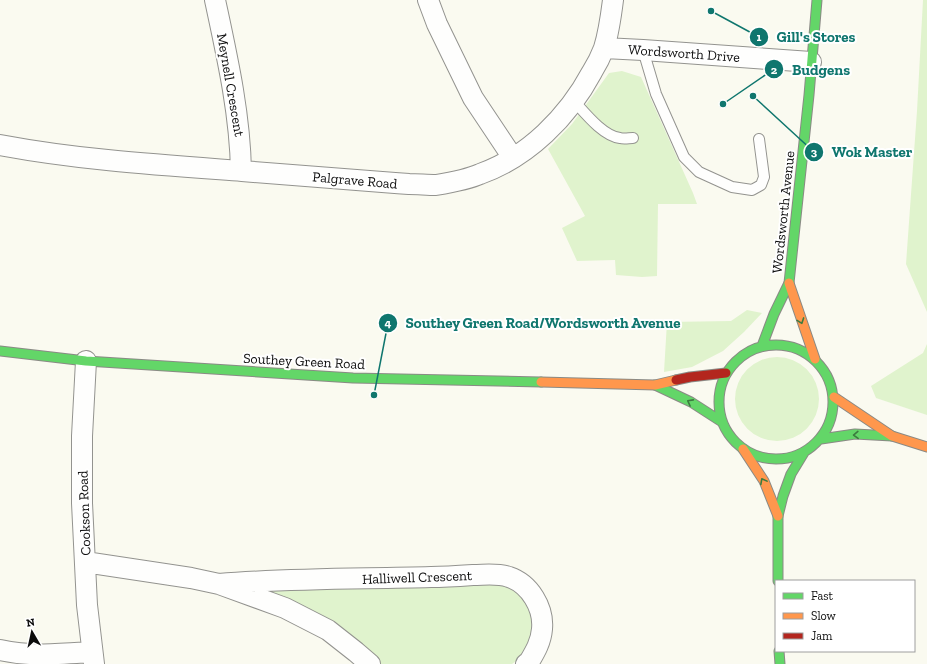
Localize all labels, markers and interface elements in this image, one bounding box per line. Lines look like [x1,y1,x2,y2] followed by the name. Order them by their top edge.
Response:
[749,24,864,51] callout: Gill's Stores
[777,28,856,46] text: Gill's Stores
[757,30,762,44] text: 1
[213,32,248,139] street label: Meynell Crescent
[628,41,741,66] street label: Wordsworth Drive
[764,56,858,83] callout: Budgens
[792,61,850,79] text: Budgens
[771,63,778,77] text: 2
[804,138,920,165] callout: Wok Master
[832,143,913,161] text: Wok Master
[811,145,818,159] text: 3
[769,150,798,274] street label: Wordsworth Avenue
[312,168,398,193] street label: Palgrave Road
[378,309,689,336] callout: Southey Green Road/Wordsworth Avenue
[405,314,681,332] text: Southey Green Road/Wordsworth Avenue
[385,316,392,330] text: 4
[796,317,805,324] one-way arrow
[243,350,366,373] street label: Southey Green Road
[686,399,694,407] one-way arrow
[853,431,859,439] one-way arrow
[75,470,94,556] street label: Cookson Road
[760,478,768,485] one-way arrow
[362,567,473,588] street label: Halliwell Crescent
[775,580,915,652] legend
[811,589,834,603] text: Fast
[811,609,837,623] text: Slow
[12,612,52,652] north arrow
[25,615,36,630] text: N
[811,629,833,643] text: Jam

